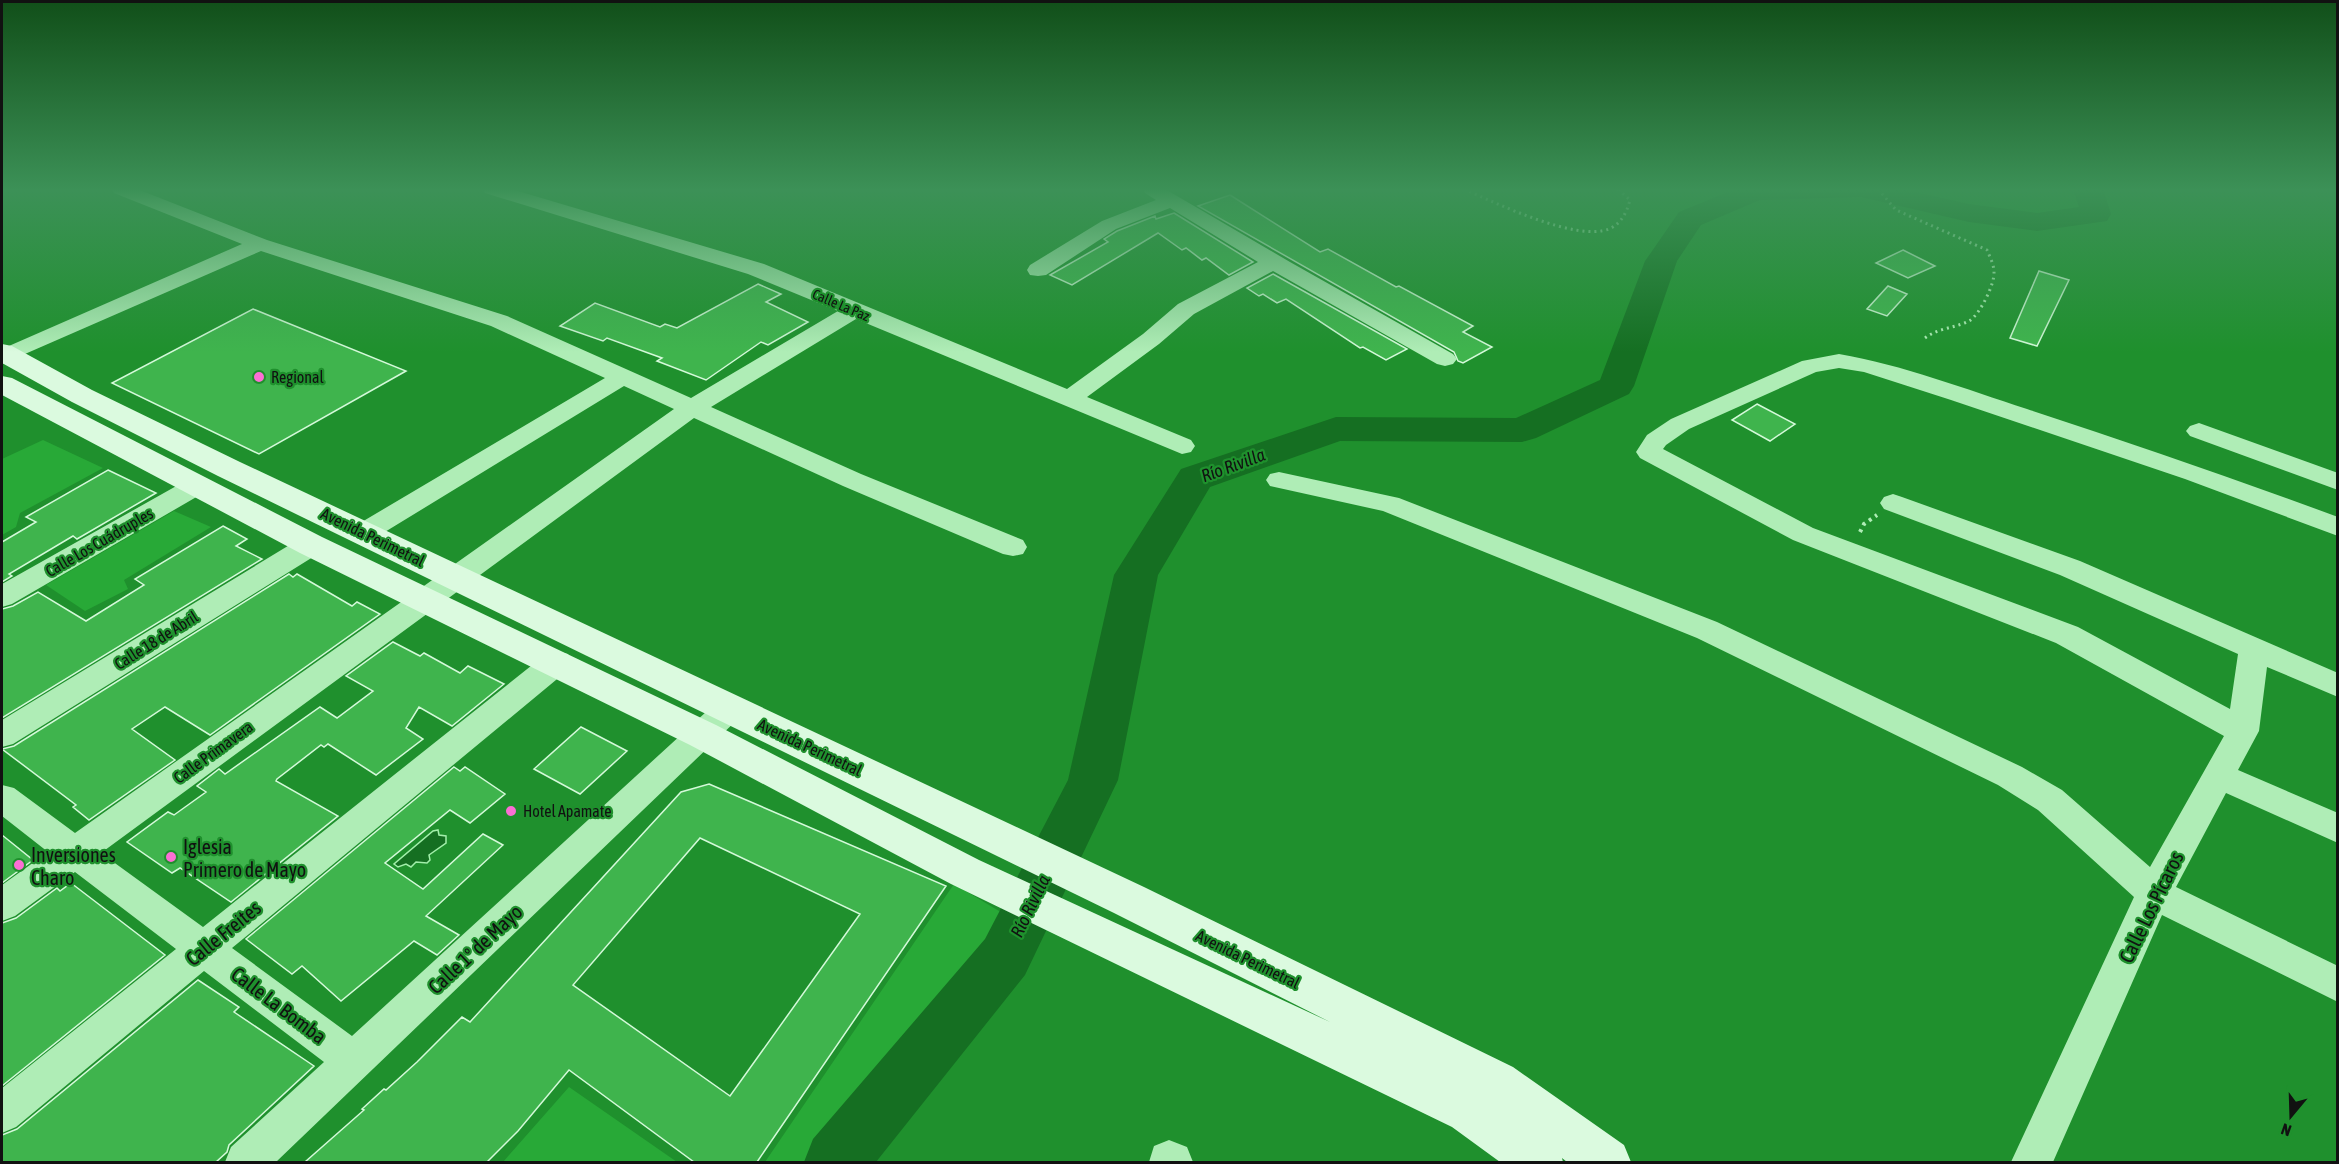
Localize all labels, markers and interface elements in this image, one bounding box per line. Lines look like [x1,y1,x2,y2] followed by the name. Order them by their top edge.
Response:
[810,286,872,324] street label: Calle La Paz
[271,368,325,387] place label: Regional
[252,370,266,384] marker: Regional
[1198,444,1268,486] water label: Río Rivilla
[42,504,157,581] street label: Calle Los Cuádruples
[318,504,428,570] street label: Avenida Perimetral
[111,607,202,673] street label: Calle 18 de Abril
[755,715,866,779] street label: Avenida Perimetral
[170,717,256,787] street label: Calle Primavera
[523,802,612,821] place label: Hotel Apamate
[504,804,518,818] marker: Hotel Apamate
[183,835,306,881] place label: Iglesia Primero de Mayo
[31,843,116,889] place label: Inversiones Charo
[2114,848,2188,966] street label: Calle Los Pícaros
[164,850,178,864] marker: Iglesia Primero de Mayo
[12,858,26,872] marker: Inversiones Charo
[1006,871,1054,940] water label: Río Rivilla
[181,896,265,970] street label: Calle Freites
[423,900,527,998] street label: Calle 1° de Mayo
[1193,926,1303,992] street label: Avenida Perimetral
[227,962,331,1048] street label: Calle La Bomba
[2261,1086,2321,1146] north arrow
[2279,1120,2294,1140] text: N

